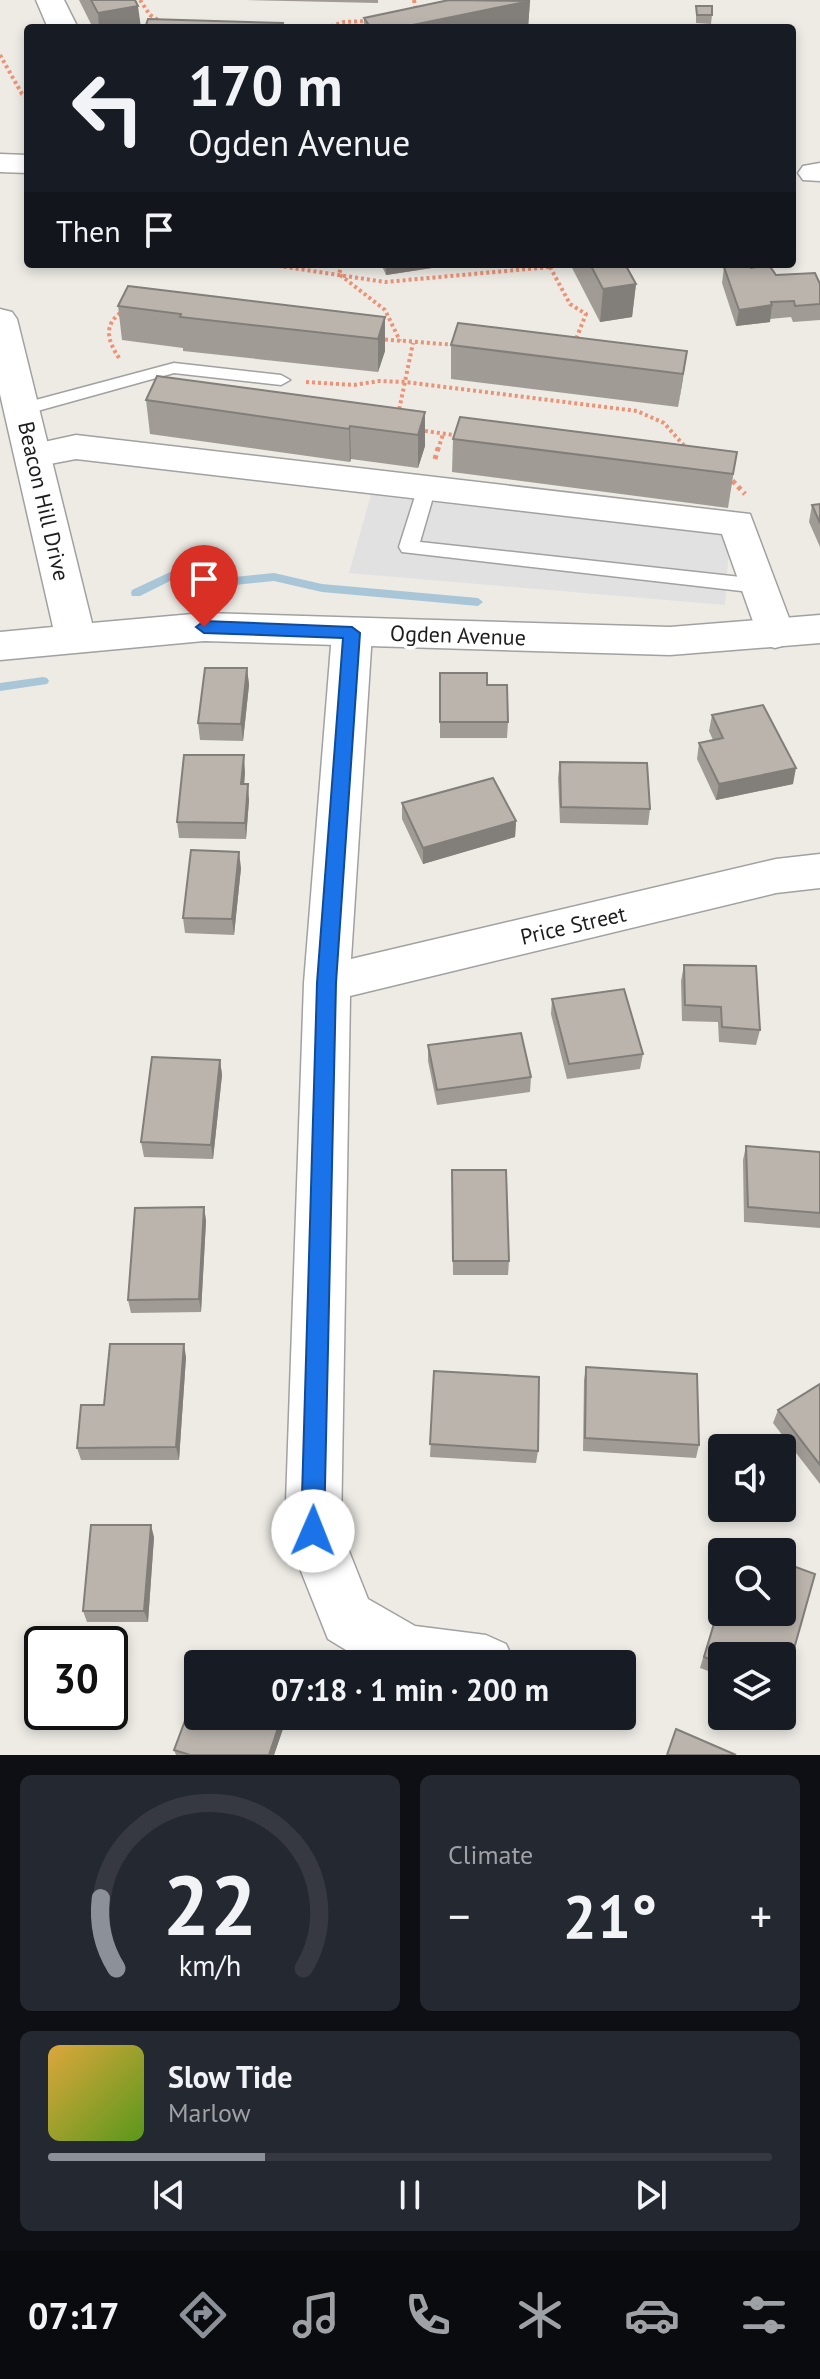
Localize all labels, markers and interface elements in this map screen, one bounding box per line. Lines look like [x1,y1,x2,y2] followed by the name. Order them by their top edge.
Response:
[188,49,343,121] text: 170 m
[56,56,160,160] icon: left
[188,119,410,166] text: Ogden Avenue
[137,208,181,252] icon: arrive
[56,211,121,250] text: Then
[12,419,76,583] street label: Beacon Hill Drive
[170,545,238,627] pin
[182,557,226,601] icon: arrive
[390,619,526,651] street label: Ogden Avenue
[517,899,629,951] street label: Price Street
[708,1434,796,1730] map controls
[708,1434,796,1522] button: sound
[271,1489,355,1573] position arrow
[708,1538,796,1626] button: search
[24,1626,128,1730] speed limit sign: 30
[708,1642,796,1730] button: layers
[271,1670,549,1709] text: 07:18 · 1 min · 200 m
[448,1838,533,1871] text: Climate
[163,1850,257,1958] text: 22
[563,1877,657,1955] text: 21°
[448,1887,470,1944] text: −
[750,1887,772,1944] text: +
[179,1947,241,1984] text: km/h
[168,2057,293,2096] text: Slow Tide
[168,2096,251,2129] text: Marlow
[147,2173,191,2217] icon: previous
[388,2173,432,2217] icon: pause
[629,2173,673,2217] icon: next
[175,2287,231,2343] icon: directions
[288,2287,344,2343] icon: music
[400,2287,456,2343] icon: phone
[512,2287,568,2343] icon: climate
[624,2287,680,2343] icon: car
[736,2287,792,2343] icon: filters
[28,2292,119,2339] text: 07:17

